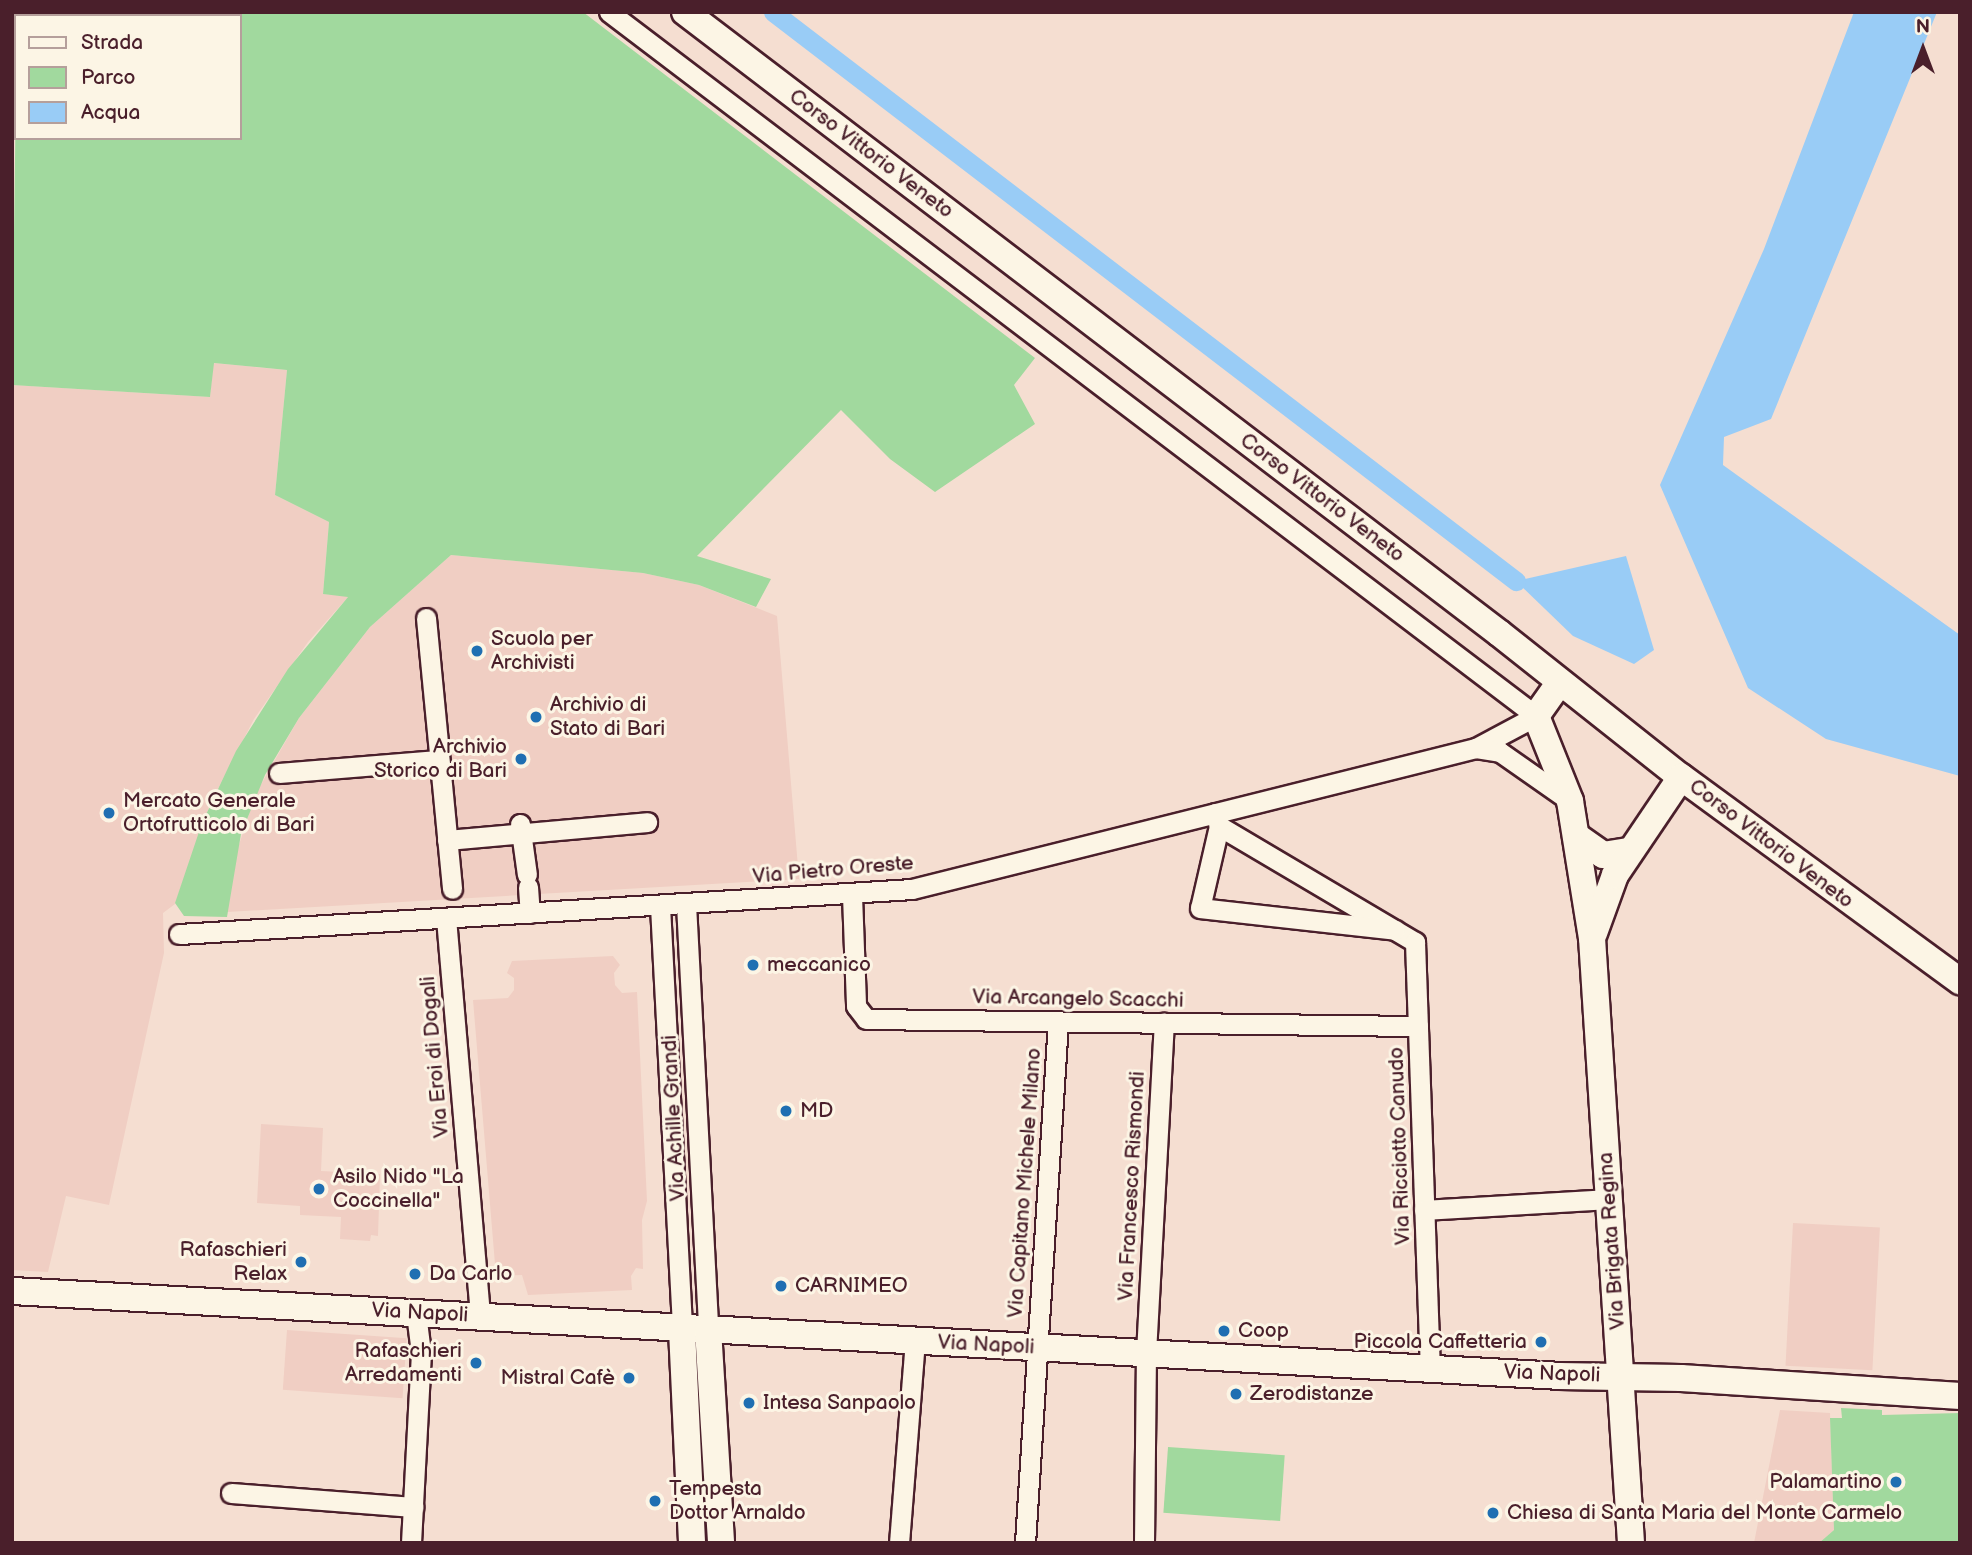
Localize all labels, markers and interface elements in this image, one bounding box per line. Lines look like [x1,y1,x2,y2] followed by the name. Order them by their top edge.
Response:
[14,14,242,140] legend
[1888,14,1958,84] north arrow
[1916,16,1930,39] text: N
[81,30,143,55] text: Strada
[81,65,136,90] text: Parco
[783,84,959,224] street label: Corso Vittorio Veneto
[81,100,140,125] text: Acqua
[1234,428,1410,568] street label: Corso Vittorio Veneto
[491,626,593,676] place label: Scuola per Archivisti
[469,643,485,659] marker: Scuola per Archivisti
[550,692,665,742] place label: Archivio di Stato di Bari
[528,709,544,725] marker: Archivio di Stato di Bari
[374,734,507,784] place label: Archivio Storico di Bari
[513,751,529,767] marker: Archivio Storico di Bari
[1683,774,1859,914] street label: Corso Vittorio Veneto
[123,788,315,838] place label: Mercato Generale Ortofrutticolo di Bari
[101,805,117,821] marker: Mercato Generale Ortofrutticolo di Bari
[751,850,915,890] street label: Via Pietro Oreste
[767,952,871,978] place label: meccanico
[745,957,761,973] marker: meccanico
[415,975,455,1139] street label: Via Eroi di Dogali
[972,985,1184,1013] street label: Via Arcangelo Scacchi
[657,1034,691,1202] street label: Via Achille Grandi
[1384,1046,1416,1246] street label: Via Ricciotto Canudo
[1003,1047,1047,1319] street label: Via Capitano Michele Milano
[1113,1071,1151,1301] street label: Via Francesco Rismondi
[800,1098,833,1124] place label: MD
[778,1103,794,1119] marker: MD
[1593,1151,1631,1331] street label: Via Brigata Regina
[333,1164,464,1214] place label: Asilo Nido "La Coccinella"
[311,1181,327,1197] marker: Asilo Nido "La Coccinella"
[180,1237,287,1287] place label: Rafaschieri Relax
[293,1254,309,1270] marker: Rafaschieri Relax
[429,1261,512,1287] place label: Da Carlo
[407,1266,423,1282] marker: Da Carlo
[795,1273,908,1299] place label: CARNIMEO
[773,1278,789,1294] marker: CARNIMEO
[371,1298,469,1328] street label: Via Napoli
[1238,1318,1289,1344] place label: Coop
[1216,1323,1232,1339] marker: Coop
[1354,1329,1527,1355] place label: Piccola Caffetteria
[937,1330,1035,1360] street label: Via Napoli
[1533,1334,1549,1350] marker: Piccola Caffetteria
[345,1338,462,1388] place label: Rafaschieri Arredamenti
[468,1355,484,1371] marker: Rafaschieri Arredamenti
[1503,1360,1601,1388] street label: Via Napoli
[501,1365,615,1391] place label: Mistral Cafè
[621,1370,637,1386] marker: Mistral Cafè
[1250,1381,1373,1407] place label: Zerodistanze
[1228,1386,1244,1402] marker: Zerodistanze
[763,1390,916,1416] place label: Intesa Sanpaolo
[741,1395,757,1411] marker: Intesa Sanpaolo
[1769,1469,1882,1495] place label: Palamartino
[1888,1474,1904,1490] marker: Palamartino
[669,1476,806,1526] place label: Tempesta Dottor Arnaldo
[647,1493,663,1509] marker: Tempesta Dottor Arnaldo
[1507,1500,1903,1526] place label: Chiesa di Santa Maria del Monte Carmelo
[1485,1505,1501,1521] marker: Chiesa di Santa Maria del Monte Carmelo

